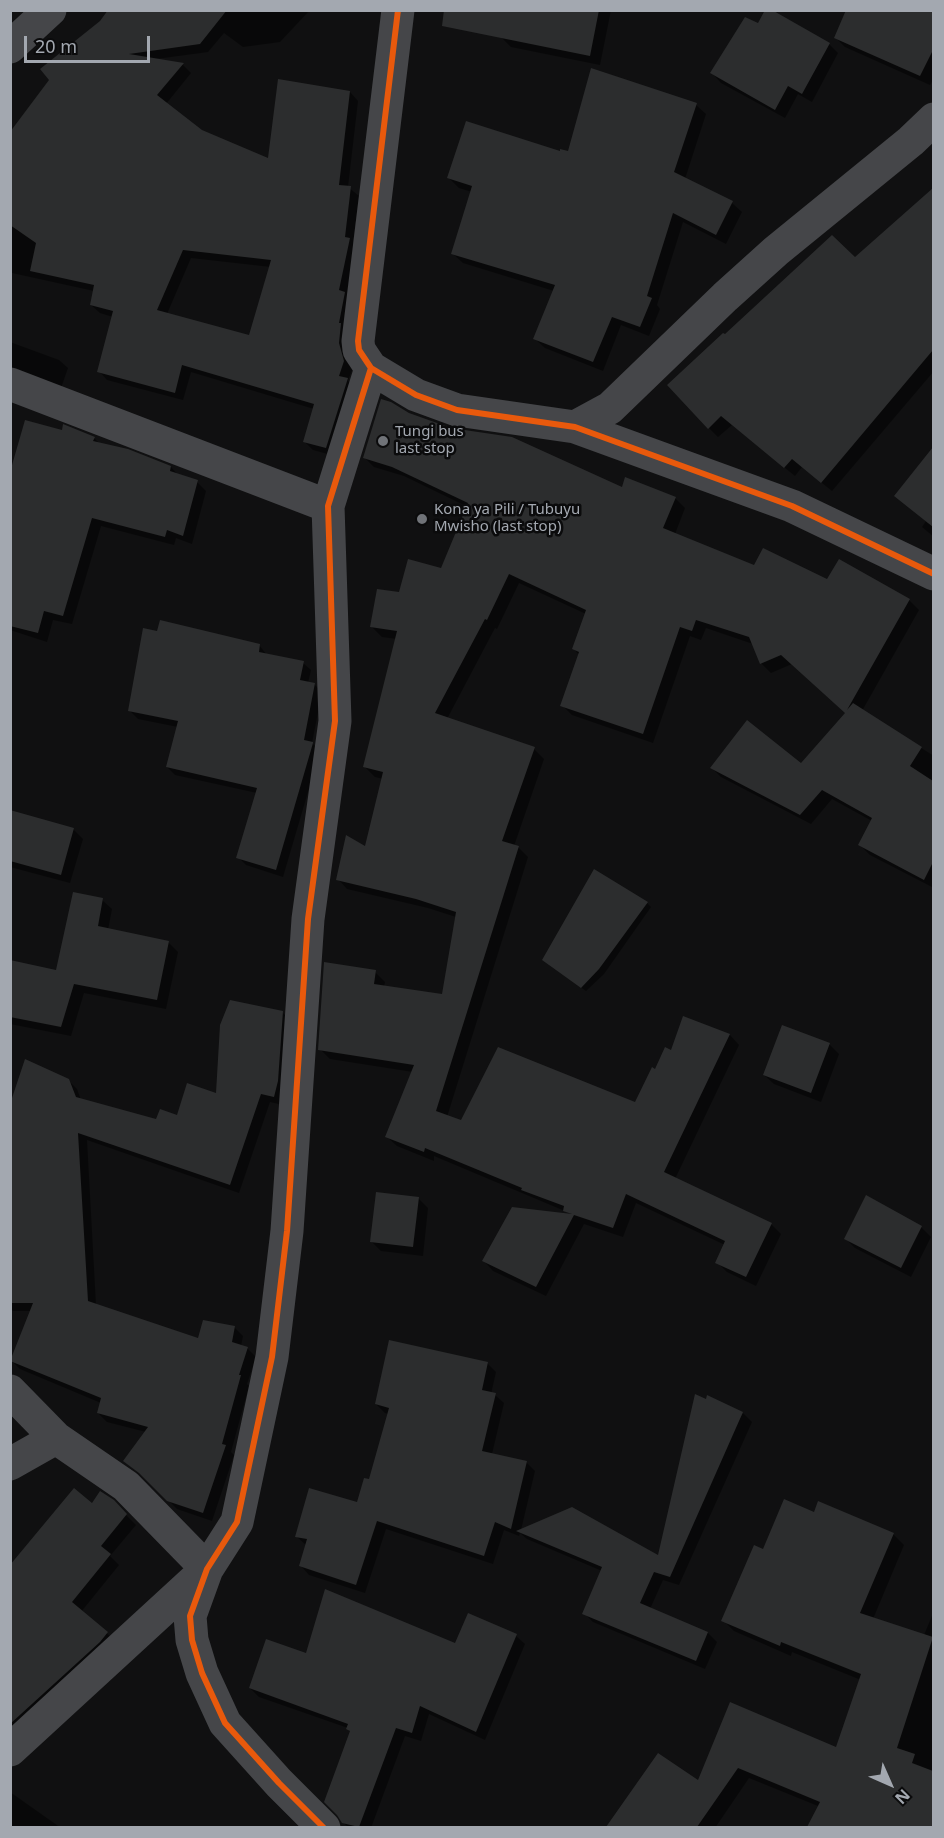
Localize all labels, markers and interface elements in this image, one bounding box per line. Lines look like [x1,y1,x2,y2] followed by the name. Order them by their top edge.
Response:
[27,24,153,62] scale bar
[35,34,77,58] text: 20 m
[395,423,464,458] place label: Tungi bus last stop
[376,434,390,448] marker: Tungi bus last stop
[434,501,580,536] place label: Kona ya Pili / Tubuyu Mwisho (last stop)
[415,512,429,526] marker: Kona ya Pili / Tubuyu Mwisho (last stop)
[860,1754,920,1814] north arrow
[890,1784,915,1809] text: N

